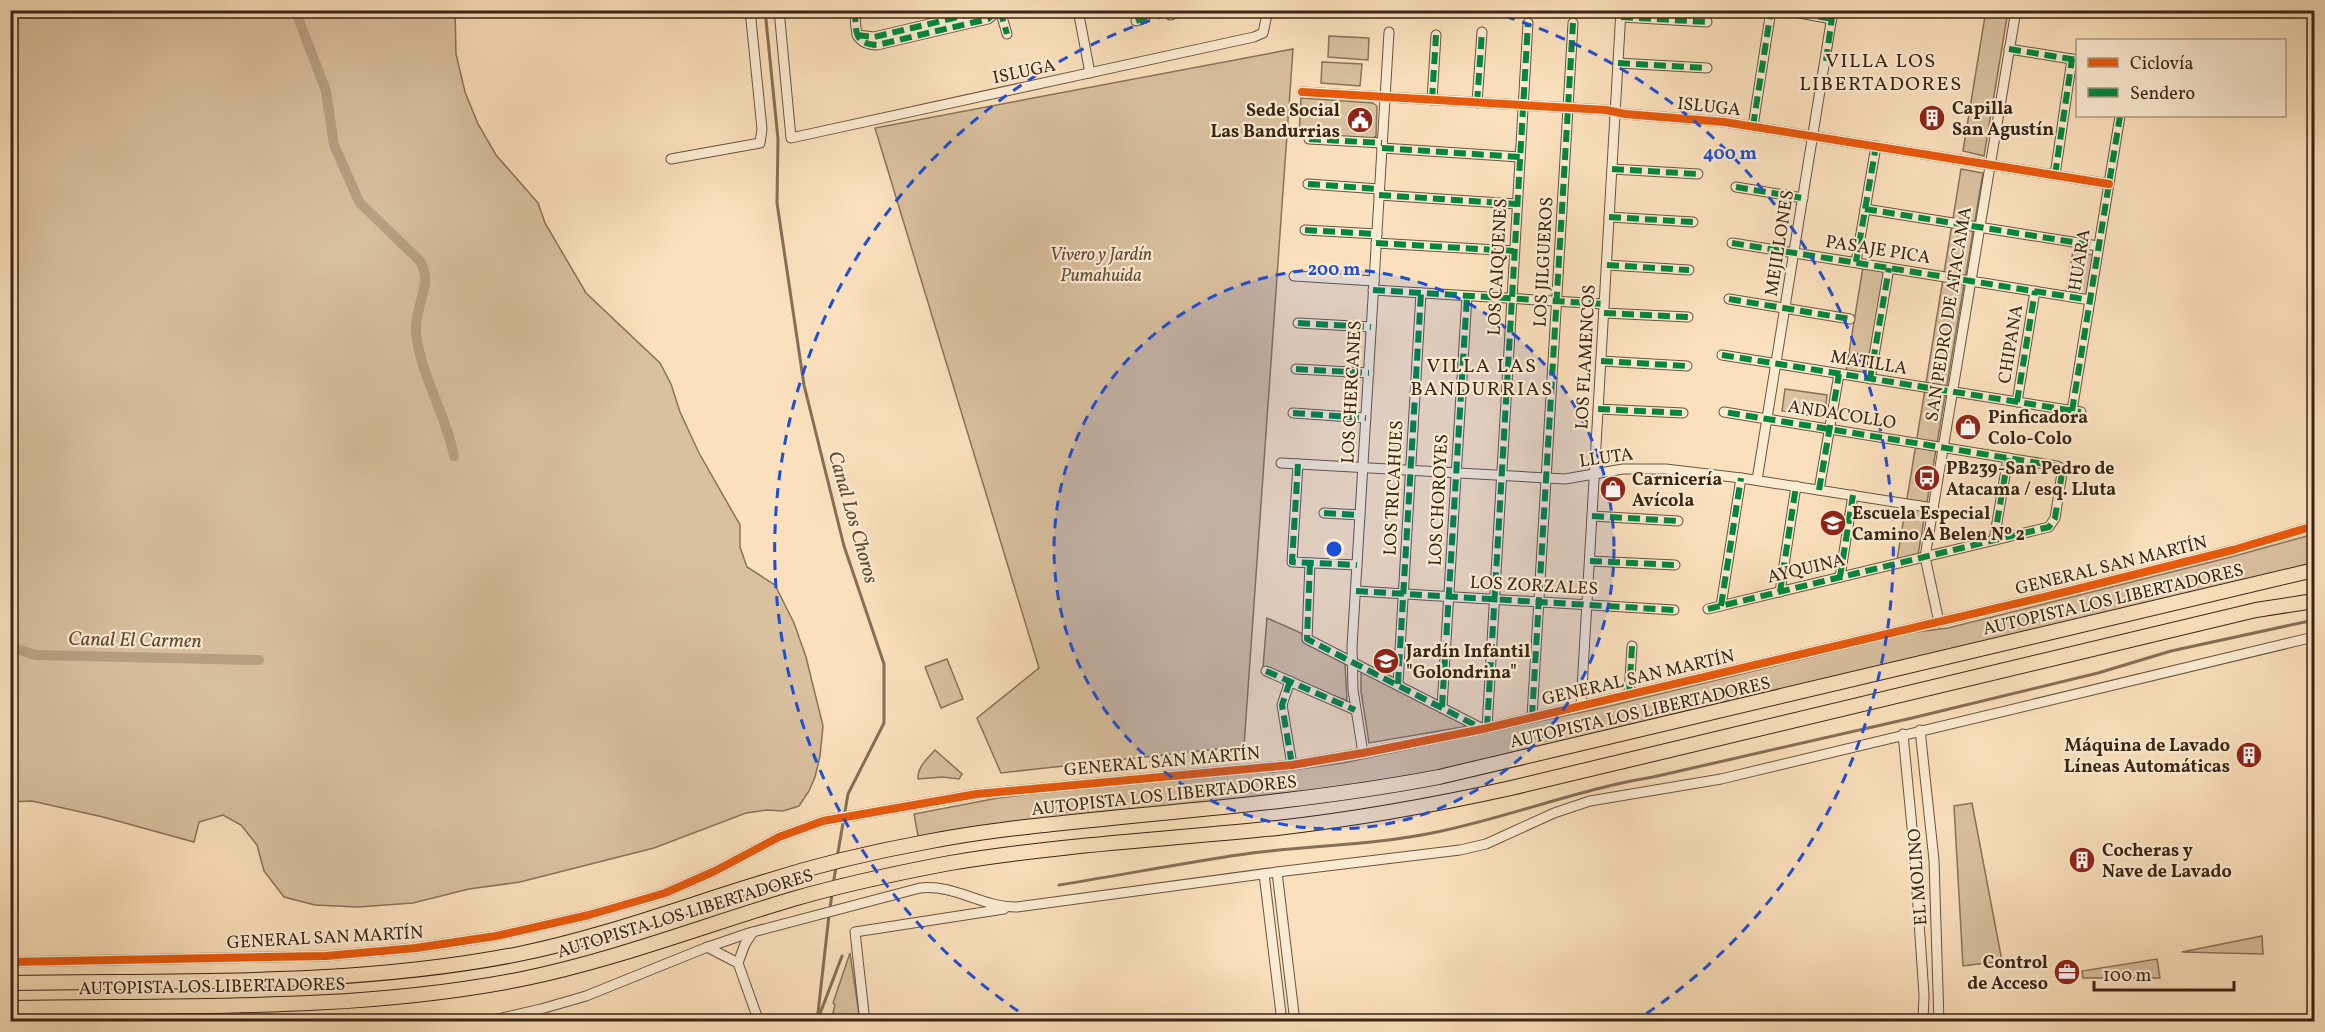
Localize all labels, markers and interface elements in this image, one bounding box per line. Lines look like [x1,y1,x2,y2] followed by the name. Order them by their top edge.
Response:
[2076,39,2286,117] legend
[1799,48,1963,99] district label: VILLA LOS LIBERTADORES
[2130,52,2193,77] text: Ciclovía
[990,54,1058,91] street label: ISLUGA
[2130,82,2195,107] text: Sendero
[1676,92,1742,123] street label: ISLUGA
[1952,97,2054,143] place label: Capilla San Agustín
[1210,99,1340,145] place label: Sede Social Las Bandurrias
[1917,103,1947,133] building icon: Capilla San Agustín
[1345,105,1375,135] public building icon: Sede Social Las Bandurrias
[1703,142,1757,167] text: 400 m
[1760,188,1801,298] street label: MEJILLONES
[1529,196,1560,328] street label: LOS JILGUEROS
[1482,198,1515,336] street label: LOS CAIQUENES
[1920,205,1979,423] street label: SAN PEDRO DE ATACAMA
[2063,227,2098,293] street label: HUARA
[1823,230,1932,271] street label: PASAJE PICA
[1050,243,1152,289] park label: Vivero y Jardín Pumahuida
[1308,258,1360,283] text: 200 m
[1570,284,1603,430] street label: LOS FLAMENCOS
[1993,303,2030,385] street label: CHIPANA
[1336,320,1369,464] street label: LOS CHERCANES
[1829,345,1909,382] street label: MATILLA
[1410,353,1554,404] district label: VILLA LAS BANDURRIAS
[1786,395,1898,436] street label: ANDACOLLO
[1988,406,2088,452] place label: Pinficadora Colo-Colo
[1953,412,1983,442] shop icon: Pinficadora Colo-Colo
[1378,420,1411,556] street label: LOS TRICAHUES
[1424,433,1455,567] street label: LOS CHOROYES
[1578,442,1635,475] street label: LLUTA
[820,448,885,588] water label: Canal Los Choros
[1946,457,2116,503] place label: PB239-San Pedro de Atacama / esq. Lluta
[1912,463,1942,493] bus stop icon: PB239-San Pedro de Atacama / esq. Lluta
[1632,468,1722,514] place label: Carnicería Avícola
[1598,474,1628,504] shop icon: Carnicería Avícola
[1852,502,2025,548] place label: Escuela Especial Camino A Belen Nº 2
[1818,508,1848,538] school or university icon: Escuela Especial Camino A Belen Nº 2
[2013,531,2210,602] street label: GENERAL SAN MARTÍN
[1324,539,1344,559] centre of rings
[1765,548,1848,591] street label: AYQUINA
[1981,558,2246,643] street label: AUTOPISTA LOS LIBERTADORES
[1469,571,1599,602] street label: LOS ZORZALES
[68,626,202,656] water label: Canal El Carmen
[1405,640,1530,686] place label: Jardín Infantil "Golondrina"
[1540,644,1737,713] street label: GENERAL SAN MARTÍN
[1371,646,1401,676] school or university icon: Jardín Infantil "Golondrina"
[1508,671,1773,756] street label: AUTOPISTA LOS LIBERTADORES
[2064,734,2230,780] place label: Máquina de Lavado Líneas Automáticas
[2234,740,2264,770] building icon: Máquina de Lavado Líneas Automáticas
[1063,741,1261,784] street label: GENERAL SAN MARTÍN
[1030,770,1298,823] street label: AUTOPISTA LOS LIBERTADORES
[1903,827,1934,926] street label: EL MOLINO
[2102,839,2232,885] place label: Cocheras y Nave de Lavado
[2067,845,2097,875] building icon: Cocheras y Nave de Lavado
[554,863,817,965] street label: AUTOPISTA LOS LIBERTADORES
[226,921,424,956] street label: GENERAL SAN MARTÍN
[1967,951,2048,997] place label: Control de Acceso
[2094,954,2234,992] scale bar
[2052,957,2082,987] office icon: Control de Acceso
[2103,964,2152,989] text: 100 m
[78,973,346,1002] street label: AUTOPISTA LOS LIBERTADORES

